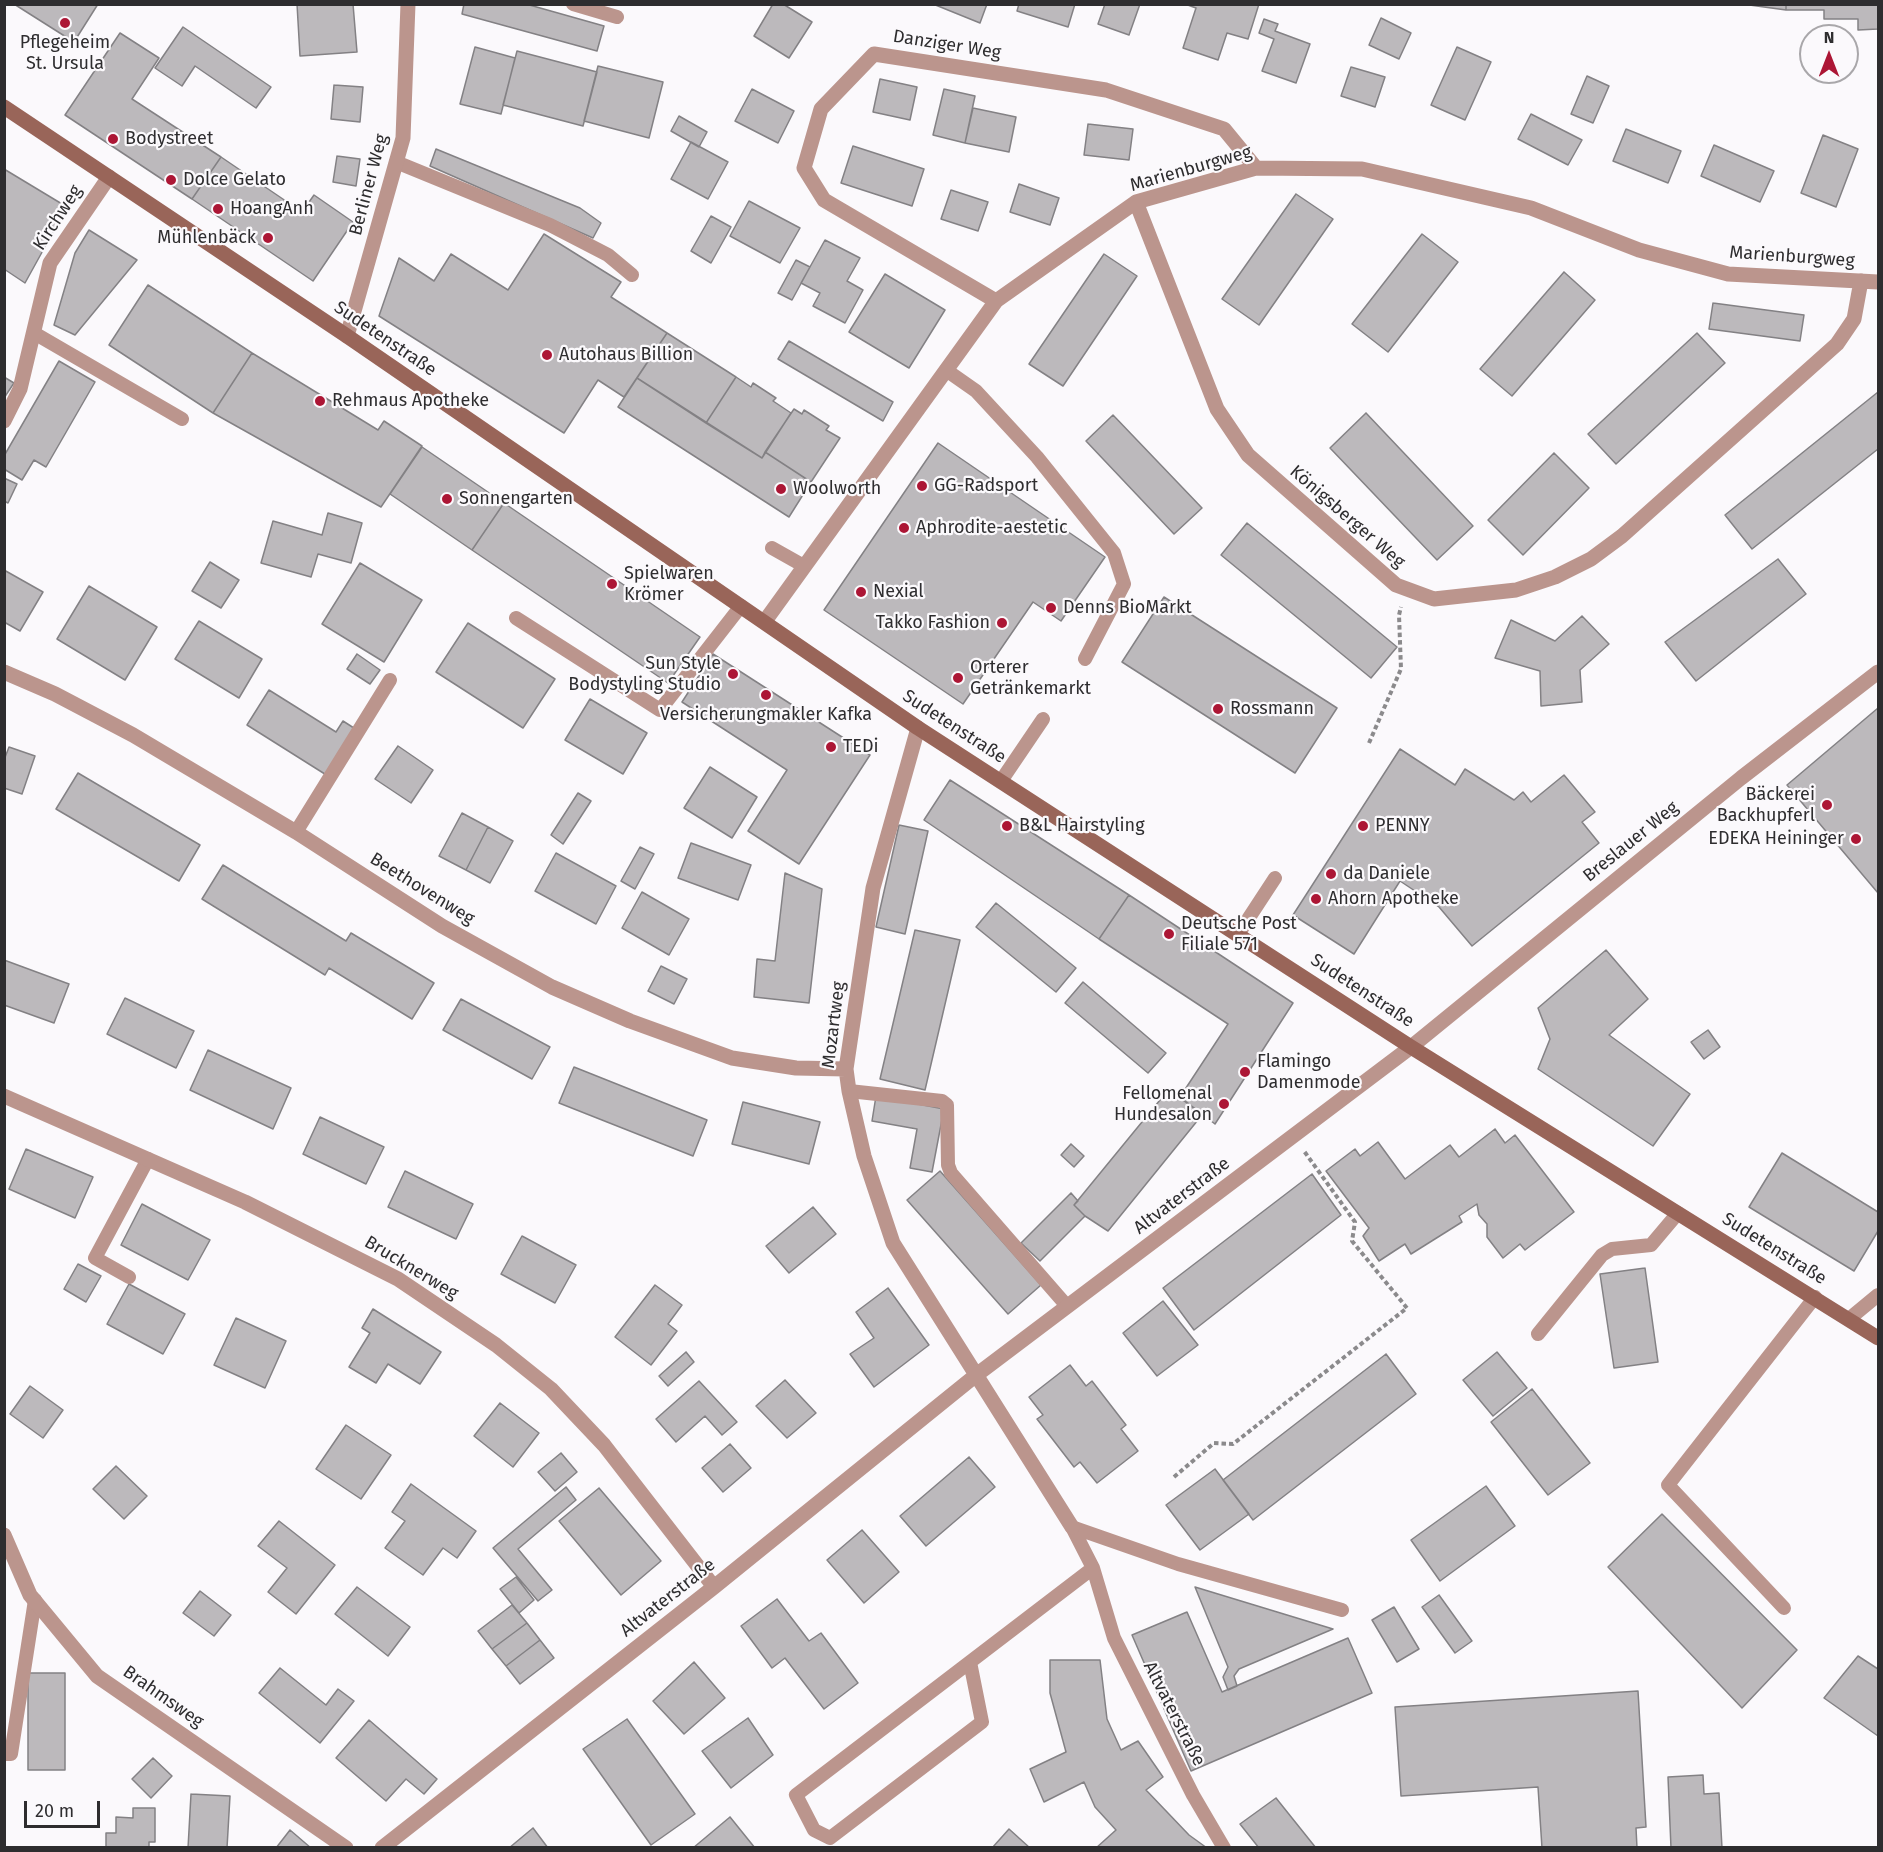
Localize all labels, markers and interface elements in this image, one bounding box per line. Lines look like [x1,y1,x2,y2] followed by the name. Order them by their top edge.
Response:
[58,16,72,30] marker: Pflegeheim St. Ursula
[1799,24,1859,84] north arrow
[891,26,1003,64] street label: Danziger Weg
[1824,28,1834,47] text: N
[20,32,110,74] place label: Pflegeheim St. Ursula
[125,128,213,150] place label: Bodystreet
[106,132,120,146] marker: Bodystreet
[345,132,393,238] street label: Berliner Weg
[1128,141,1254,197] street label: Marienburgweg
[183,169,286,191] place label: Dolce Gelato
[164,173,178,187] marker: Dolce Gelato
[29,181,87,255] street label: Kirchweg
[230,198,314,220] place label: HoangAnh
[211,202,225,216] marker: HoangAnh
[157,227,256,249] place label: Mühlenbäck
[261,231,275,245] marker: Mühlenbäck
[1729,242,1855,272] street label: Marienburgweg
[330,297,440,381] street label: Sudetenstraße
[559,344,693,366] place label: Autohaus Billion
[540,348,554,362] marker: Autohaus Billion
[332,390,489,412] place label: Rehmaus Apotheke
[313,394,327,408] marker: Rehmaus Apotheke
[1285,461,1409,573] street label: Königsberger Weg
[934,475,1038,497] place label: GG-Radsport
[793,478,881,500] place label: Woolworth
[915,479,929,493] marker: GG-Radsport
[774,482,788,496] marker: Woolworth
[459,488,573,510] place label: Sonnengarten
[440,492,454,506] marker: Sonnengarten
[916,517,1068,539] place label: Aphrodite-aestetic
[897,521,911,535] marker: Aphrodite-aestetic
[624,563,714,606] place label: Spielwaren Krömer
[605,577,619,591] marker: Spielwaren Krömer
[873,581,924,603] place label: Nexial
[854,585,868,599] marker: Nexial
[1063,597,1192,619] place label: Denns BioMarkt
[1044,601,1058,615] marker: Denns BioMarkt
[876,612,990,634] place label: Takko Fashion
[995,616,1009,630] marker: Takko Fashion
[568,653,721,696] place label: Sun Style Bodystyling Studio
[970,657,1091,700] place label: Orterer Getränkemarkt
[726,667,740,681] marker: Sun Style Bodystyling Studio
[951,671,965,685] marker: Orterer Getränkemarkt
[898,686,1010,768] street label: Sudetenstraße
[759,688,773,702] marker: Versicherungmakler Kafka
[1230,698,1314,720] place label: Rossmann
[1211,702,1225,716] marker: Rossmann
[660,704,872,726] place label: Versicherungmakler Kafka
[843,736,879,758] place label: TEDi
[824,740,838,754] marker: TEDi
[1717,784,1815,826] place label: Bäckerei Backhupferl
[1579,797,1683,887] street label: Breslauer Weg
[1820,798,1834,812] marker: Bäckerei Backhupferl
[1019,815,1145,837] place label: B&L Hairstyling
[1375,815,1430,837] place label: PENNY
[1000,819,1014,833] marker: B&L Hairstyling
[1356,819,1370,833] marker: PENNY
[1708,828,1844,850] place label: EDEKA Heininger
[1849,832,1863,846] marker: EDEKA Heininger
[366,848,478,930] street label: Beethovenweg
[1343,863,1430,885] place label: da Daniele
[1324,867,1338,881] marker: da Daniele
[1328,888,1459,910] place label: Ahorn Apotheke
[1309,892,1323,906] marker: Ahorn Apotheke
[1181,913,1297,956] place label: Deutsche Post Filiale 571
[1162,927,1176,941] marker: Deutsche Post Filiale 571
[1306,950,1418,1032] street label: Sudetenstraße
[818,980,850,1070] street label: Mozartweg
[1257,1051,1360,1094] place label: Flamingo Damenmode
[1238,1065,1252,1079] marker: Flamingo Damenmode
[1114,1083,1212,1126] place label: Fellomenal Hundesalon
[1217,1097,1231,1111] marker: Fellomenal Hundesalon
[1130,1153,1234,1239] street label: Altvaterstraße
[1718,1208,1830,1290] street label: Sudetenstraße
[360,1232,462,1304] street label: Brucknerweg
[616,1554,720,1642] street label: Altvaterstraße
[1138,1658,1210,1770] street label: Altvaterstraße
[119,1661,207,1733] street label: Brahmsweg
[27,1789,104,1827] scale bar
[35,1800,74,1822] text: 20 m

